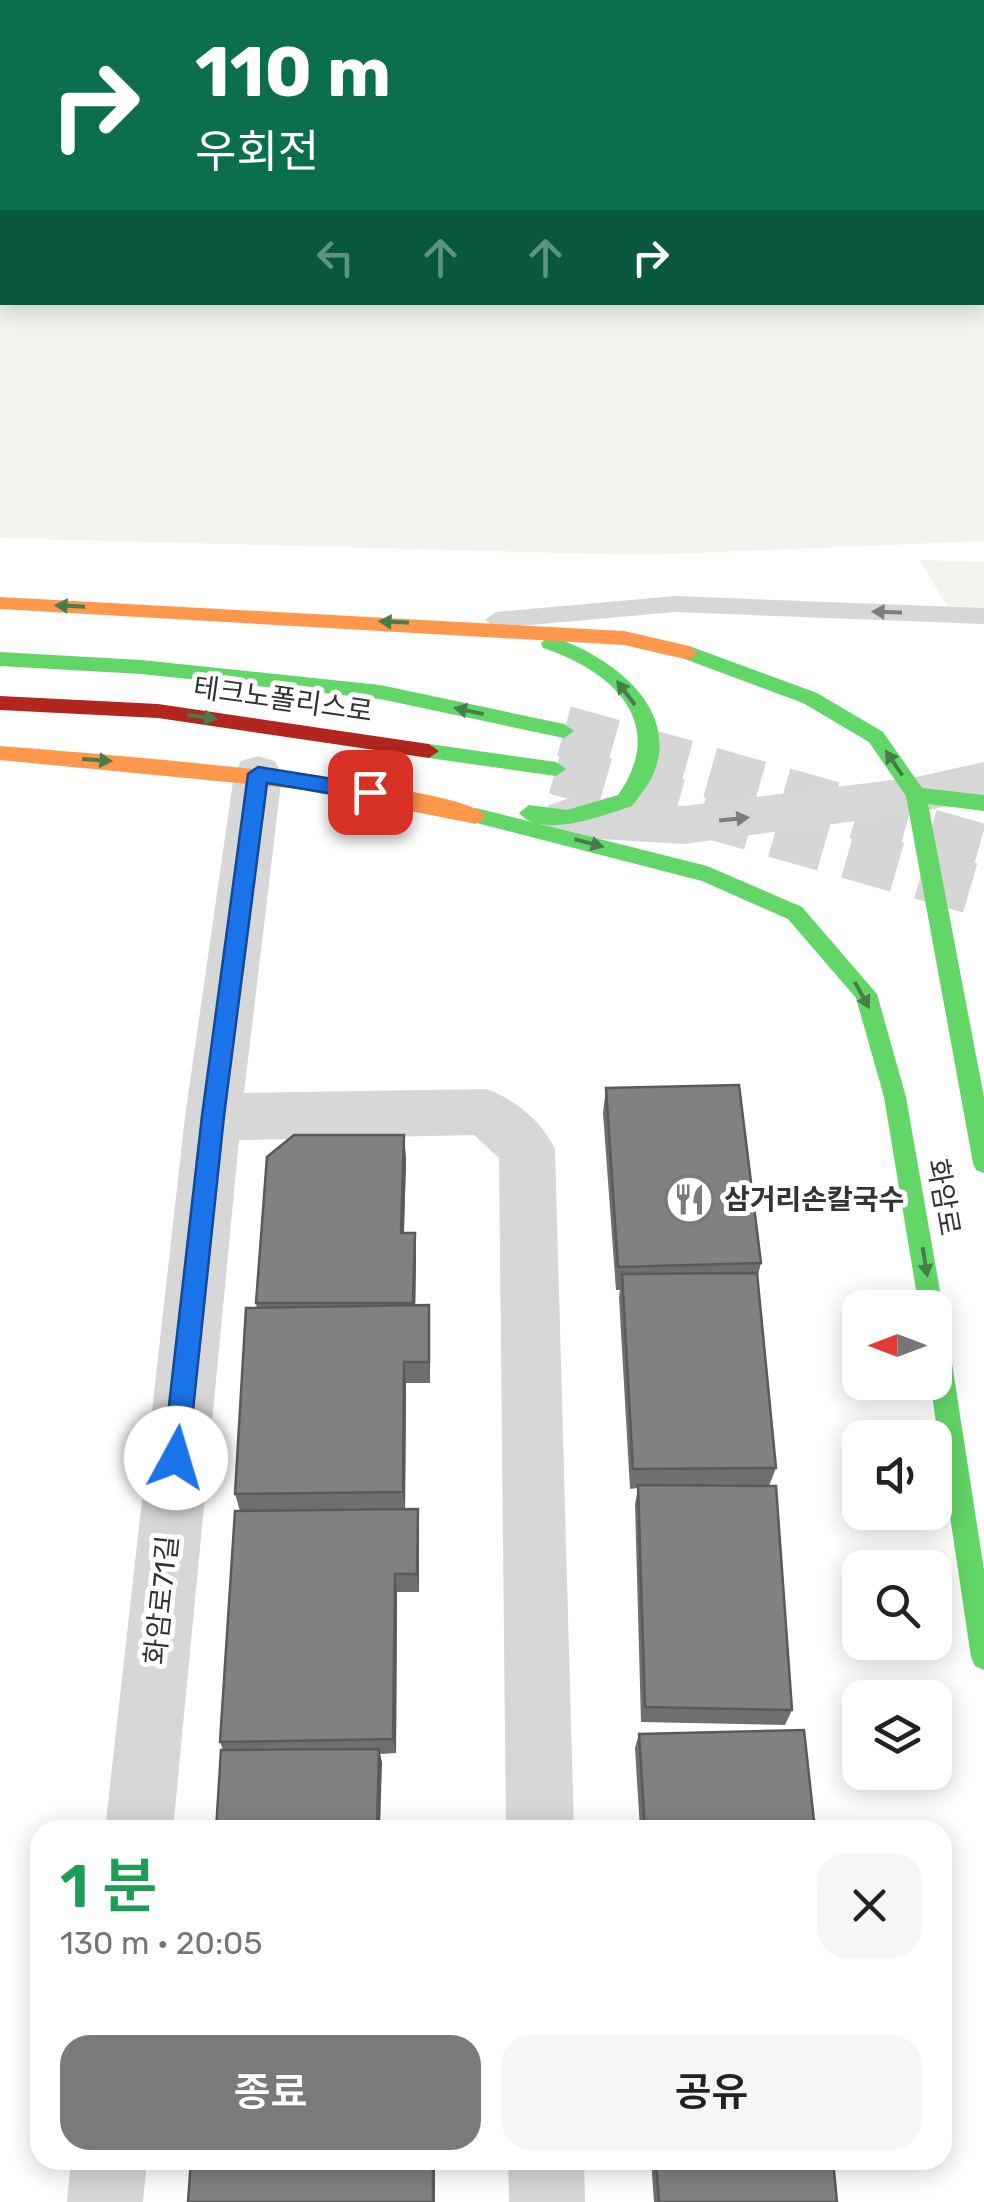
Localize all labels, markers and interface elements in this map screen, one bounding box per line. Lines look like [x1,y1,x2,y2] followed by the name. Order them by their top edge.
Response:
[195,31,391,114] text: 110 m
[30,40,160,170] icon: right
[195,125,319,178] text: 우회전
[308,230,363,285] icon: left
[413,230,468,285] icon: ahead
[518,230,573,285] icon: ahead
[623,230,678,285] icon: right
[53,598,85,614] one-way arrow
[870,604,902,620] one-way arrow
[378,614,410,630] one-way arrow
[191,671,375,728] street label: 테크노폴리스로
[617,680,637,706] one-way arrow
[453,703,484,718] one-way arrow
[187,710,218,726] one-way arrow
[328,750,413,835] pin
[885,750,904,777] one-way arrow
[82,753,114,769] one-way arrow
[343,765,398,820] icon: arrive
[718,811,750,827] one-way arrow
[574,836,605,852] one-way arrow
[853,981,870,1010] one-way arrow
[921,1156,966,1238] street label: 화암로
[663,1173,715,1225] restaurant icon: 삼거리손칼국수
[724,1183,904,1216] place label: 삼거리손칼국수
[917,1247,933,1278] one-way arrow
[842,1290,952,1400] north arrow
[842,1290,952,1790] map controls
[124,1406,228,1510] position arrow
[842,1420,952,1530] button: sound
[138,1534,185,1666] street label: 화암로71길
[842,1550,952,1660] button: search
[842,1680,952,1790] button: layers
[60,1851,157,1922] text: 1 분
[817,1853,922,1958] button: close
[60,1924,262,1962] text: 130 m · 20:05
[60,2035,481,2150] button: 종료
[501,2035,922,2150] button: 공유

